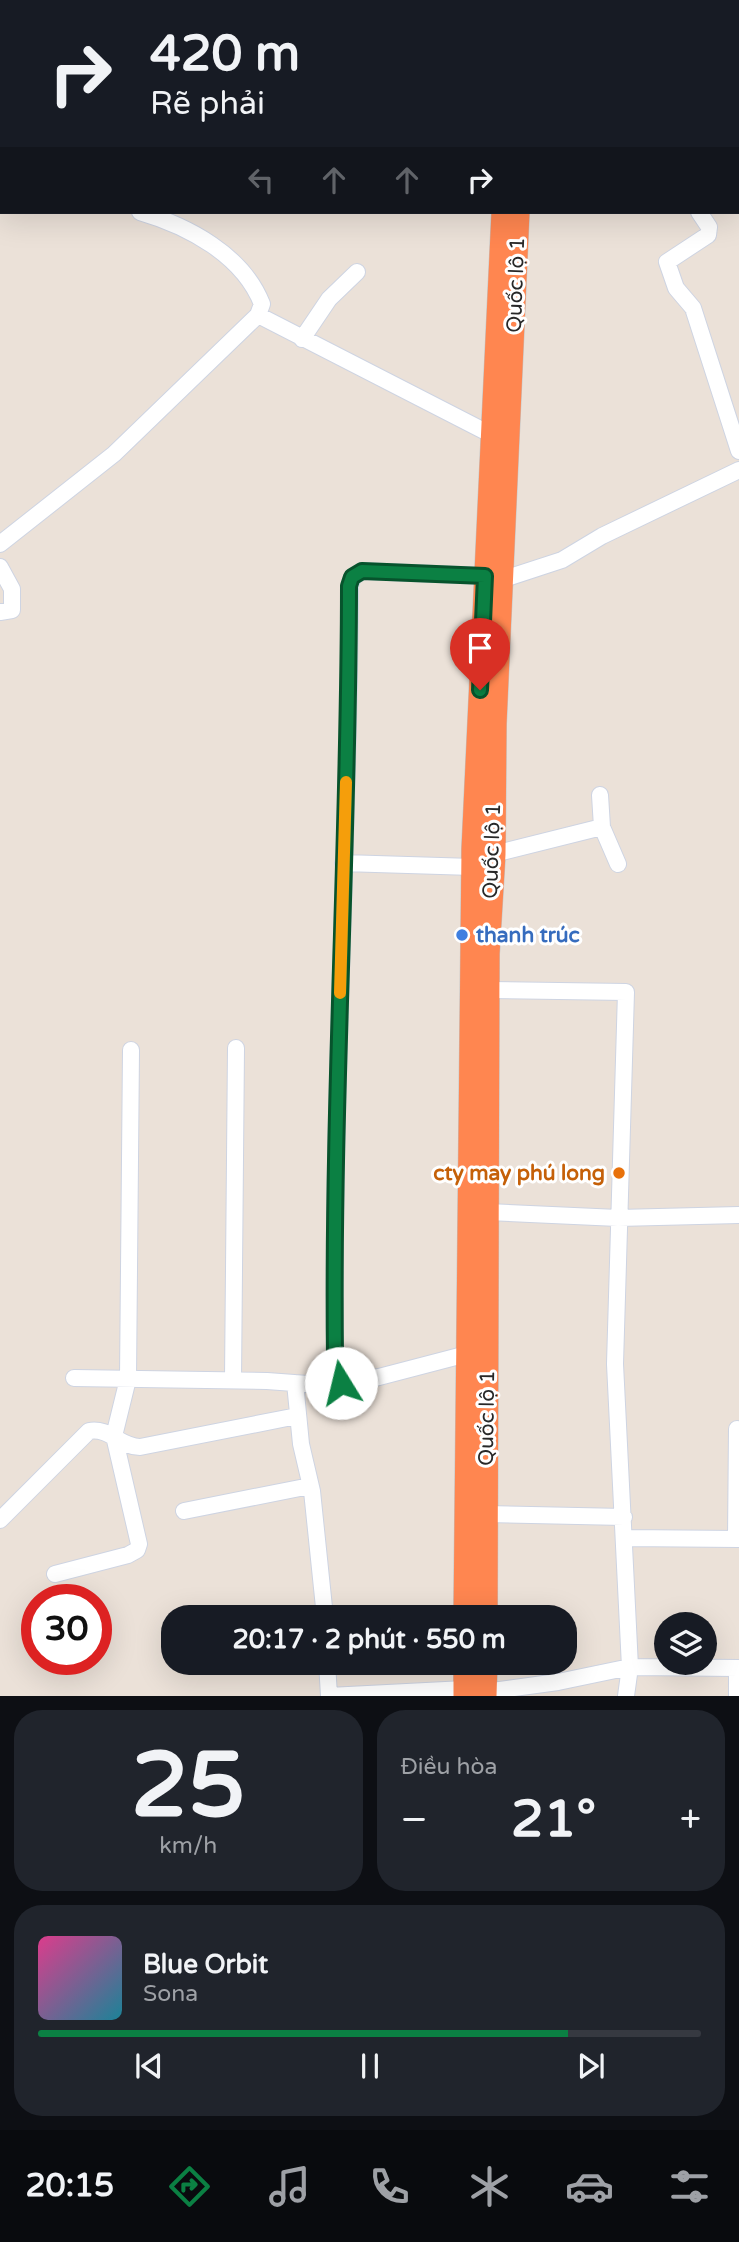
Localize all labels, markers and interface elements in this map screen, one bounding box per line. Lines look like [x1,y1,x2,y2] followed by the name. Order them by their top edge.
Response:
[150,25,300,84] text: 420 m
[35,28,126,119] icon: right
[150,85,265,123] text: Rẽ phải
[242,161,280,199] icon: left
[315,161,353,199] icon: ahead
[388,161,426,199] icon: ahead
[461,161,499,199] icon: right
[502,237,530,333] street label: Quốc lộ 1
[450,618,510,690] pin
[461,629,499,667] icon: arrive
[478,803,506,899] street label: Quốc lộ 1
[476,923,580,948] place label: thanh trúc
[454,927,470,943] marker: thanh trúc
[433,1161,605,1186] place label: cty may phú long
[611,1165,627,1181] marker: cty may phú long
[304,1346,378,1420] position arrow
[474,1370,500,1466] street label: Quốc lộ 1
[21,1584,112,1675] speed limit sign: 30
[654,1612,717,1675] map controls
[654,1612,717,1675] button: layers
[232,1624,506,1655] text: 20:17 · 2 phút · 550 m
[131,1731,245,1841] text: 25
[401,1753,497,1781] text: Điều hòa
[511,1788,596,1851] text: 21°
[401,1797,428,1843] text: −
[680,1797,701,1843] text: +
[159,1832,217,1860] text: km/h
[143,1949,268,1980] text: Blue Orbit
[143,1980,198,2008] text: Sona
[130,2047,168,2085] icon: previous
[351,2047,389,2085] icon: pause
[572,2047,610,2085] icon: next
[165,2162,214,2211] icon: directions
[265,2162,314,2211] icon: music
[365,2162,414,2211] icon: phone
[465,2162,514,2211] icon: climate
[565,2162,614,2211] icon: car
[665,2162,714,2211] icon: filters
[25,2167,114,2205] text: 20:15

